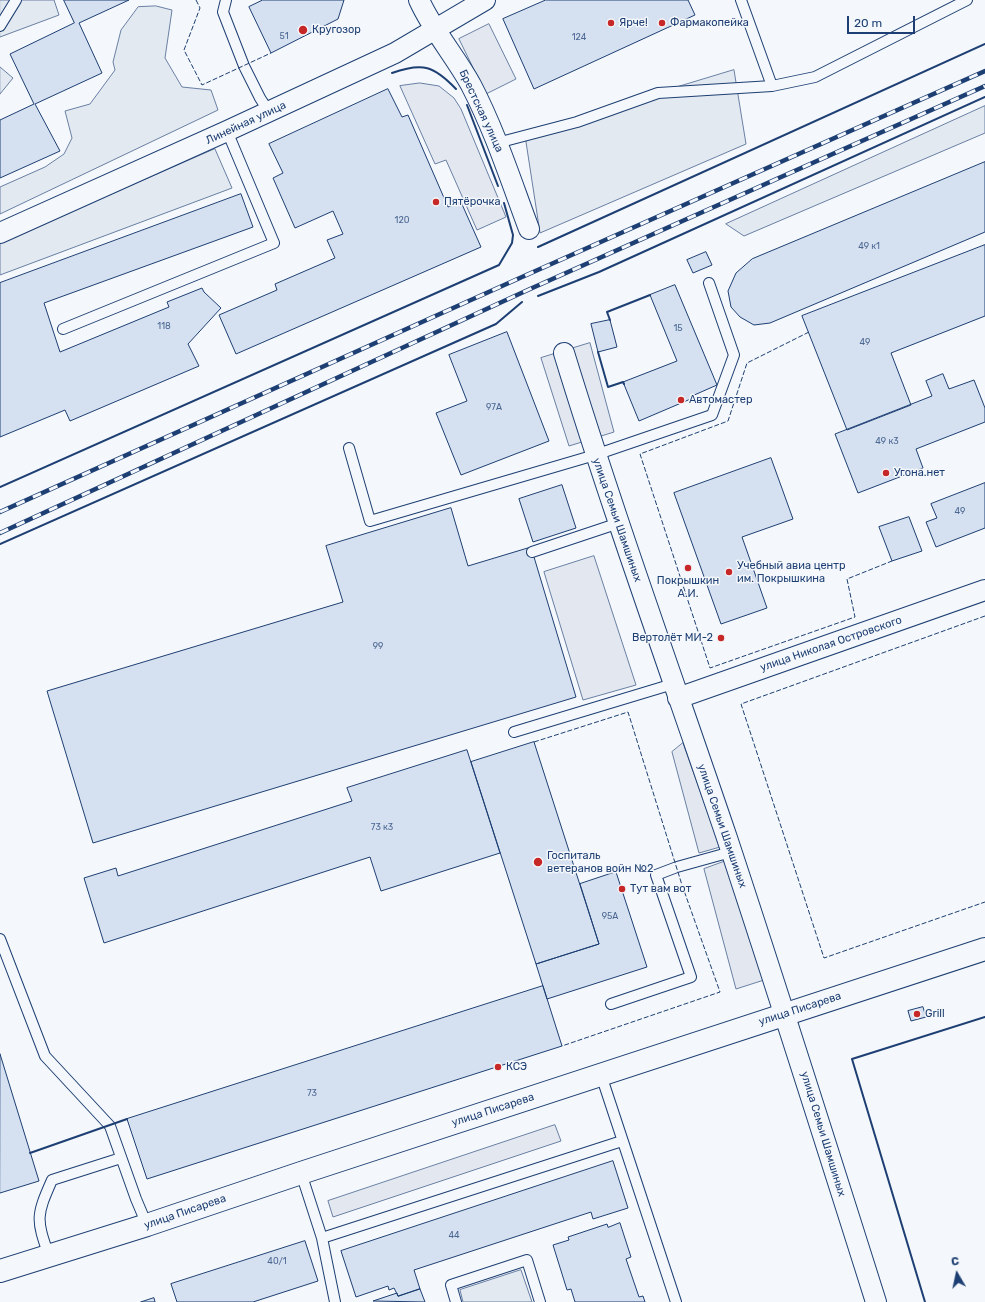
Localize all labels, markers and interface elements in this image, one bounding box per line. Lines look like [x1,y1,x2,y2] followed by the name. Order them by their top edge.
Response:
[849,8,917,34] scale bar
[619,16,648,30] place label: Ярче!
[670,16,749,30] place label: Фармакопейка
[854,16,882,30] text: 20 m
[606,18,616,28] marker: Ярче!
[657,18,667,28] marker: Фармакопейка
[312,23,361,37] place label: Кругозор
[297,24,309,36] marker: Кругозор
[279,31,289,41] house number: 51
[572,32,586,42] house number: 124
[456,68,506,154] street label: Брестская улица
[204,99,288,147] street label: Линейная улица
[444,195,501,209] place label: Пятёрочка
[431,197,441,207] marker: Пятёрочка
[395,215,409,225] house number: 120
[858,241,880,251] house number: 49 к1
[157,321,171,331] house number: 118
[673,323,683,333] house number: 15
[860,337,870,347] house number: 49
[689,393,752,407] place label: Автомастер
[676,395,686,405] marker: Автомастер
[486,402,502,412] house number: 97А
[875,436,899,446] house number: 49 к3
[590,456,644,584] street label: улица Семьи Шамшиных
[894,466,945,480] place label: Угона.нет
[881,468,891,478] marker: Угона.нет
[955,506,965,516] house number: 49
[737,559,846,585] place label: Учебный авиа центр им. Покрышкина
[683,563,693,573] marker: Покрышкин А.И.
[724,567,734,577] marker: Учебный авиа центр им. Покрышкина
[657,574,719,600] place label: Покрышкин А.И.
[758,614,904,674] street label: улица Николая Островского
[632,631,713,645] place label: Вертолёт МИ-2
[716,633,726,643] marker: Вертолёт МИ-2
[373,641,383,651] house number: 99
[695,762,749,890] street label: улица Семьи Шамшиных
[371,822,393,832] house number: 73 к3
[547,849,653,875] place label: Госпиталь ветеранов войн №2
[532,856,544,868] marker: Госпиталь ветеранов войн №2
[630,882,691,896] place label: Тут вам вот
[617,884,627,894] marker: Тут вам вот
[602,911,618,921] house number: 95А
[757,989,843,1029] street label: улица Писарева
[925,1007,945,1021] place label: Grill
[912,1009,922,1019] marker: Grill
[506,1060,527,1074] place label: КСЭ
[493,1062,503,1072] marker: КСЭ
[798,1070,848,1198] street label: улица Семьи Шамшиных
[307,1088,317,1098] house number: 73
[450,1090,536,1130] street label: улица Писарева
[142,1192,228,1232] street label: улица Писарева
[448,1230,460,1240] house number: 44
[937,1254,977,1294] north arrow
[950,1255,960,1269] text: С
[267,1256,287,1266] house number: 40/1

